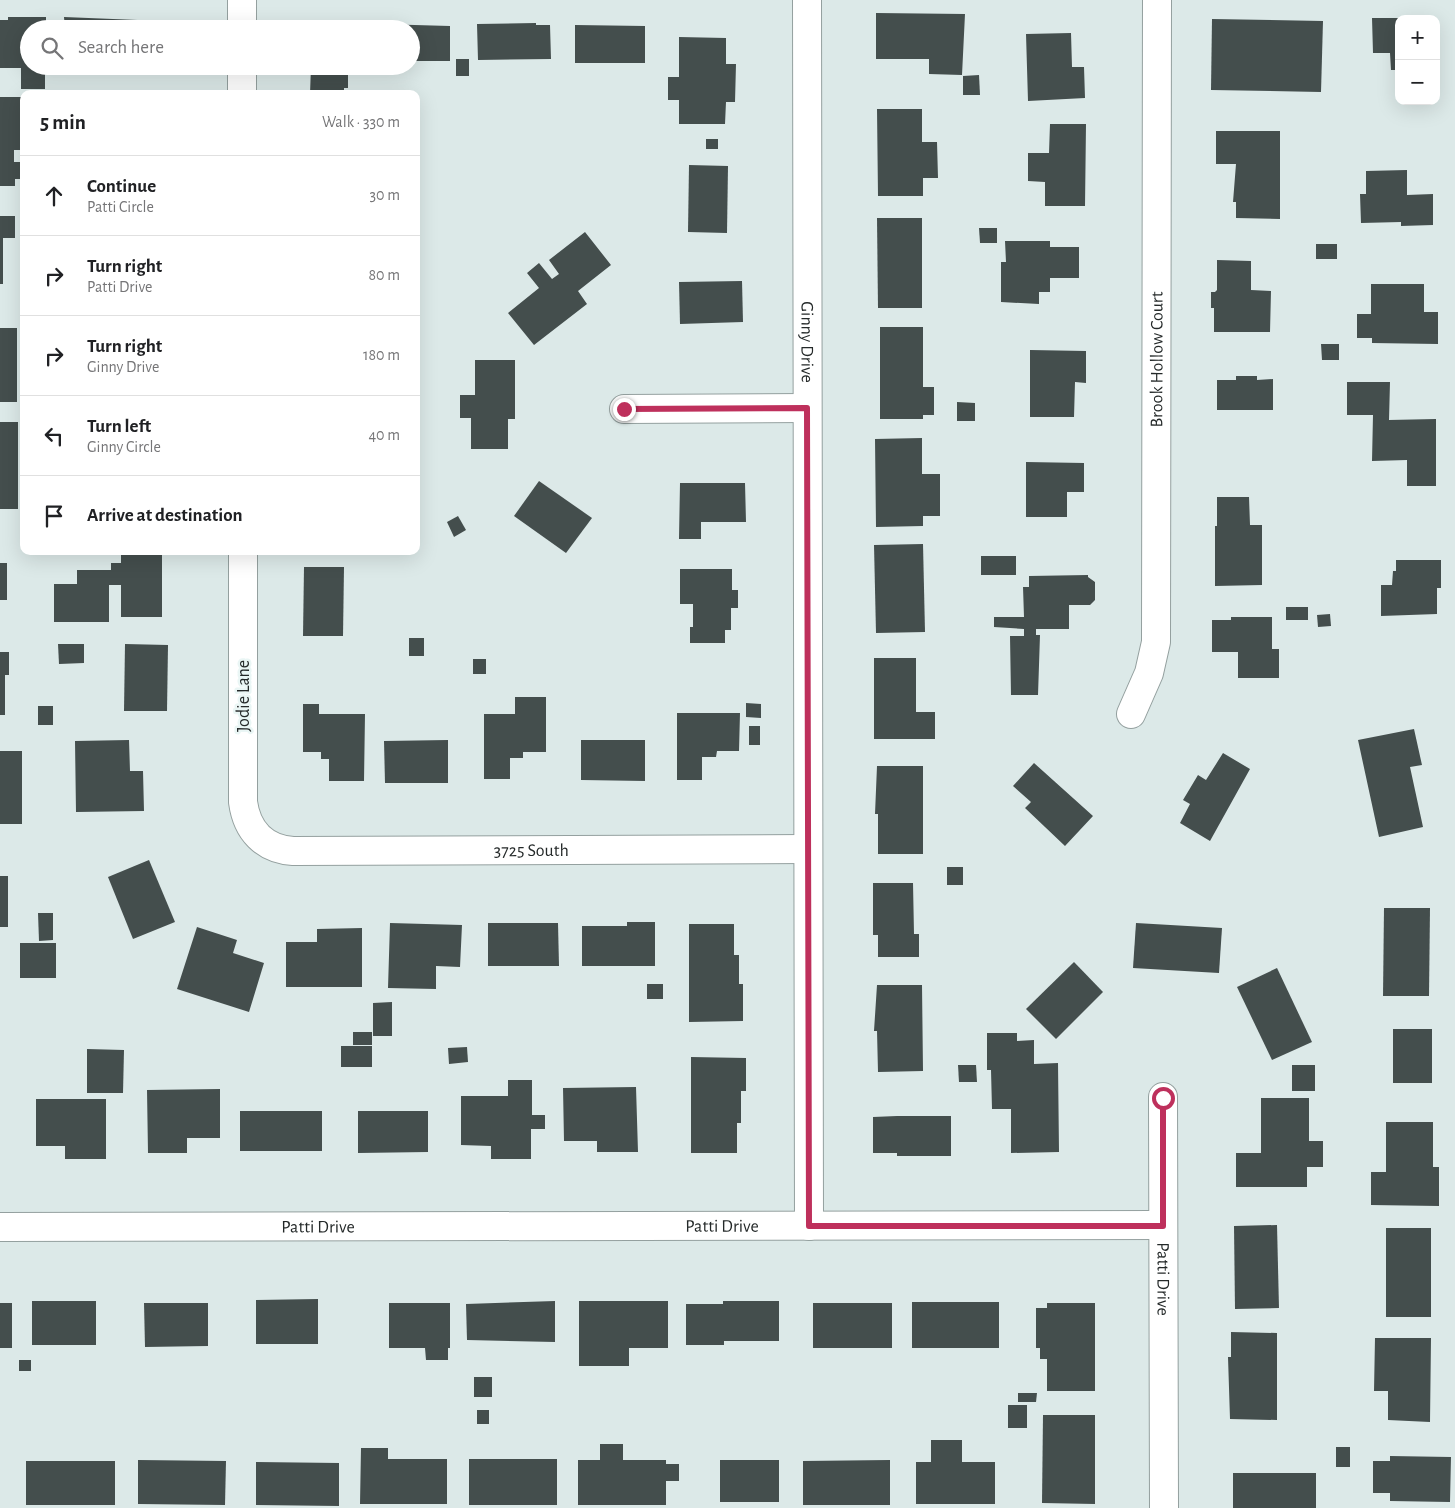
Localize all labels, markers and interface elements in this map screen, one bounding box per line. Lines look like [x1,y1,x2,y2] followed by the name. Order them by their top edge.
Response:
[1395,15,1440,105] map controls
[1395,15,1440,60] button: +
[20,20,420,75] search box
[38,34,66,62] icon: search
[78,38,164,57] text: Search here
[1395,60,1440,105] button: −
[40,112,86,133] text: 5 min
[322,114,400,130] text: Walk · 330 m
[87,177,156,196] text: Continue
[40,182,68,210] icon: ahead
[370,187,400,203] text: 30 m
[87,199,154,215] text: Patti Circle
[87,257,162,276] text: Turn right
[40,262,68,290] icon: right
[369,267,400,283] text: 80 m
[87,279,152,295] text: Patti Drive
[1148,291,1167,428] street label: Brook Hollow Court
[797,301,816,383] street label: Ginny Drive
[87,337,162,356] text: Turn right
[40,342,68,370] icon: right
[363,347,400,363] text: 180 m
[87,359,159,375] text: Ginny Drive
[613,398,636,421] route end
[87,417,151,436] text: Turn left
[40,422,68,450] icon: left
[368,427,400,443] text: 40 m
[87,439,161,455] text: Ginny Circle
[40,502,68,530] icon: arrive
[87,506,243,525] text: Arrive at destination
[235,660,253,732] street label: Jodie Lane
[494,842,569,860] street label: 3725 South
[1152,1087,1175,1110] route start
[281,1218,355,1237] street label: Patti Drive
[685,1218,759,1236] street label: Patti Drive
[1153,1242,1172,1316] street label: Patti Drive

